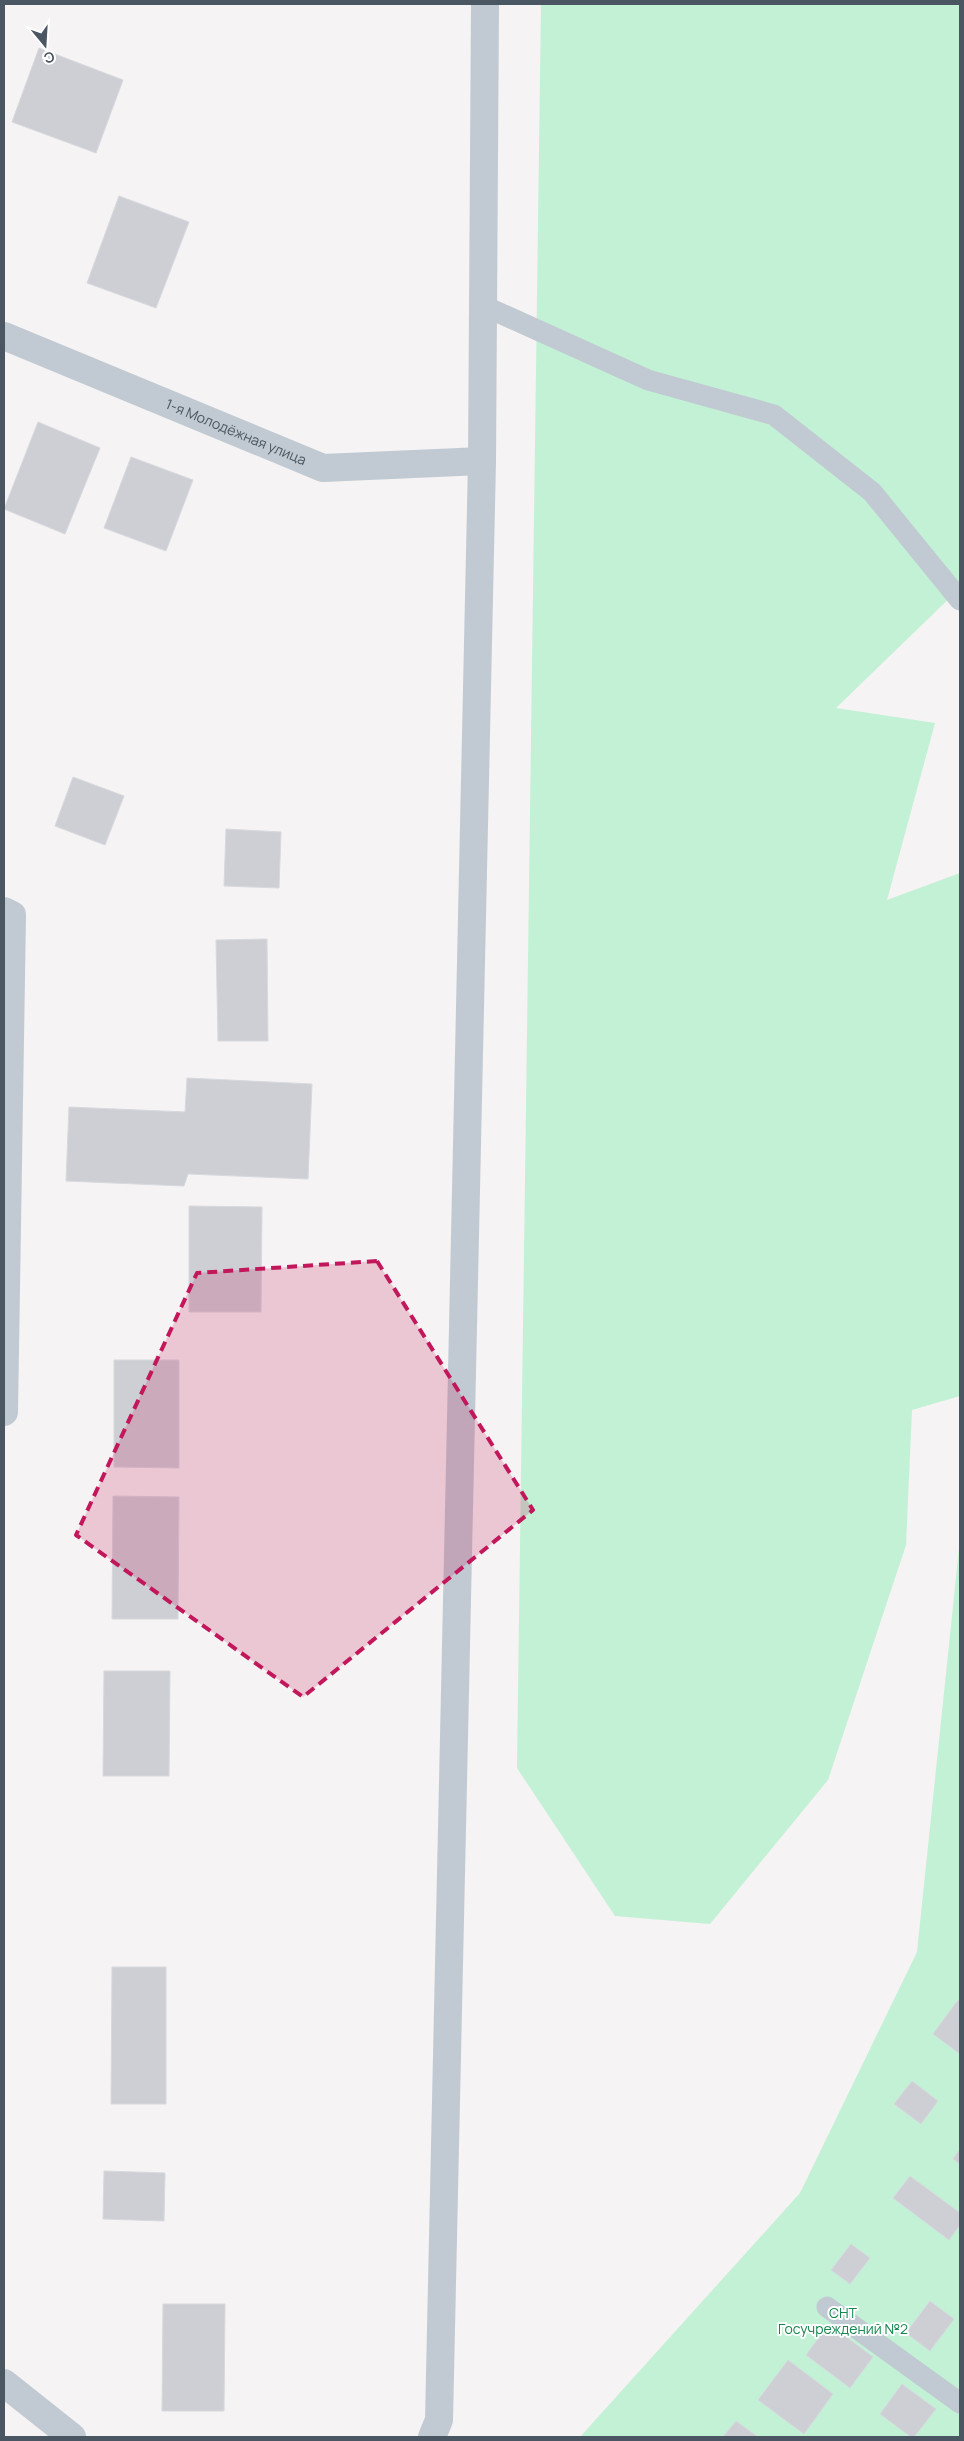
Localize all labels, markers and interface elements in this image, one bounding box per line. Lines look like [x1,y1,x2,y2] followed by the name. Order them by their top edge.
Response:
[20,20,70,70] north arrow
[41,47,57,68] text: С
[163,394,309,469] street label: 1-я Молодёжная улица
[778,2303,908,2338] park label: СНТ Госучреждений №2

